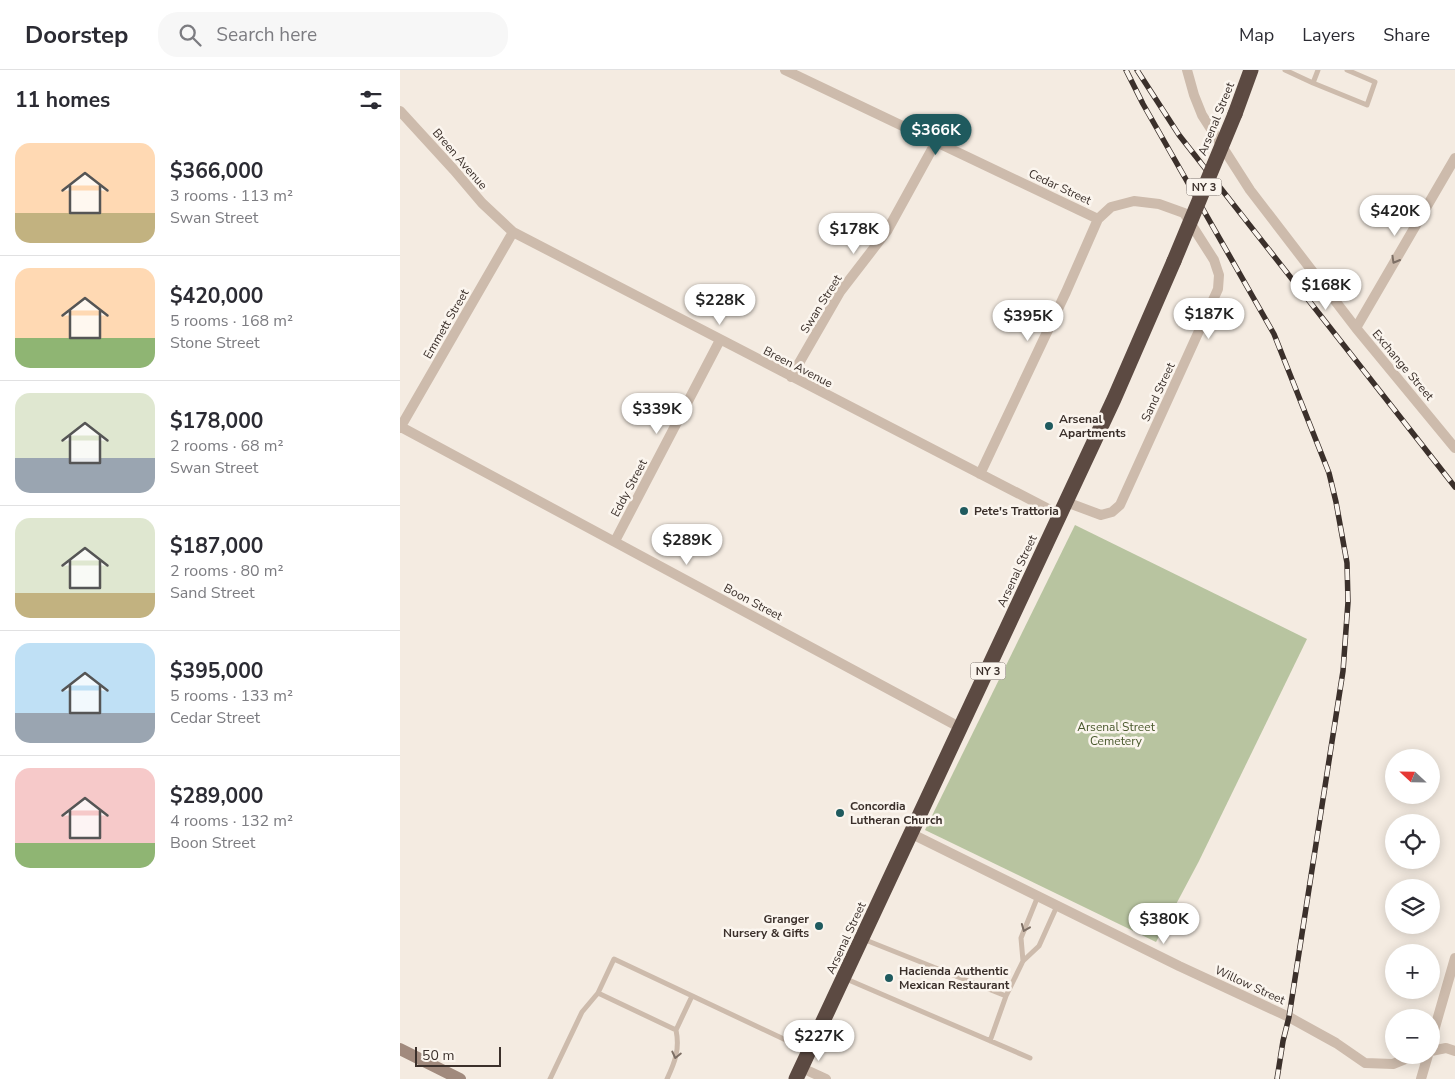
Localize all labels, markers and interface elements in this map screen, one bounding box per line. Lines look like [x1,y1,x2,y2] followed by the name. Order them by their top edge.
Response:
[158,12,508,57] search box
[25,19,128,51] text: Doorstep
[176,21,204,49] icon: search
[216,22,317,48] text: Search here
[1239,23,1274,47] text: Map
[1302,23,1355,47] text: Layers
[1383,23,1430,47] text: Share
[1194,79,1238,158] street label: Arsenal Street
[15,86,110,114] text: 11 homes
[357,86,385,114] icon: filters
[901,114,971,156] pin: $366K
[911,119,961,141] text: $366K
[429,125,491,193] street label: Breen Avenue
[170,157,263,185] text: $366,000
[55,163,115,223] icon: home
[1026,165,1095,209] street label: Cedar Street
[1186,178,1222,195] road number: NY 3
[170,185,293,207] text: 3 rooms · 113 m²
[1360,194,1430,237] pin: $420K
[1370,200,1420,222] text: $420K
[170,207,258,229] text: Swan Street
[819,212,889,255] pin: $178K
[829,218,879,240] text: $178K
[1392,255,1402,264] one-way arrow
[1291,268,1361,311] pin: $168K
[797,271,846,336] street label: Swan Street
[1301,274,1351,296] text: $168K
[170,282,263,310] text: $420,000
[685,284,755,326] pin: $228K
[420,286,473,362] street label: Emmett Street
[55,288,115,348] icon: home
[695,289,745,311] text: $228K
[1174,298,1244,340] pin: $187K
[993,300,1063,342] pin: $395K
[1184,303,1234,325] text: $187K
[1003,305,1053,327] text: $395K
[170,310,293,332] text: 5 rooms · 168 m²
[1369,326,1438,404] street label: Exchange Street
[170,332,260,354] text: Stone Street
[761,343,835,391] street label: Breen Avenue
[1137,359,1179,424] street label: Sand Street
[622,392,692,435] pin: $339K
[632,398,682,420] text: $339K
[170,407,263,435] text: $178,000
[1059,411,1126,441] place label: Arsenal Apartments
[55,413,115,473] icon: home
[1043,420,1055,432] marker: Arsenal Apartments
[170,435,283,457] text: 2 rooms · 68 m²
[607,456,651,520] street label: Eddy Street
[170,457,258,479] text: Swan Street
[974,503,1059,519] place label: Pete's Trattoria
[958,505,970,517] marker: Pete's Trattoria
[652,524,722,566] pin: $289K
[662,529,712,551] text: $289K
[170,532,263,560] text: $187,000
[993,532,1041,610] street label: Arsenal Street
[55,538,115,598] icon: home
[170,560,283,582] text: 2 rooms · 80 m²
[721,580,786,624] street label: Boon Street
[170,582,255,604] text: Sand Street
[170,657,263,685] text: $395,000
[970,662,1006,680] road number: NY 3
[55,663,115,723] icon: home
[170,685,293,707] text: 5 rooms · 133 m²
[170,707,260,729] text: Cedar Street
[1077,719,1156,749] park label: Arsenal Street Cemetery
[1385,749,1440,804] north arrow
[1385,749,1440,1064] map controls
[170,782,263,810] text: $289,000
[55,788,115,848] icon: home
[850,798,943,828] place label: Concordia Lutheran Church
[834,807,846,819] marker: Concordia Lutheran Church
[170,810,293,832] text: 4 rooms · 132 m²
[1385,814,1440,869] button: locate
[170,832,255,854] text: Boon Street
[1385,879,1440,934] button: layers
[822,899,870,977] street label: Arsenal Street
[1129,902,1199,945] pin: $380K
[1139,908,1189,930] text: $380K
[723,911,809,941] place label: Granger Nursery & Gifts
[813,920,825,932] marker: Granger Nursery & Gifts
[1021,923,1032,932] one-way arrow
[1385,944,1440,999] button: +
[1212,962,1288,1009] street label: Willow Street
[899,963,1010,993] place label: Hacienda Authentic Mexican Restaurant
[883,972,895,984] marker: Hacienda Authentic Mexican Restaurant
[1385,1009,1440,1064] button: −
[784,1020,854,1062] pin: $227K
[794,1025,844,1047] text: $227K
[415,1044,501,1067] scale bar
[422,1046,454,1065] text: 50 m
[671,1051,682,1059] one-way arrow

